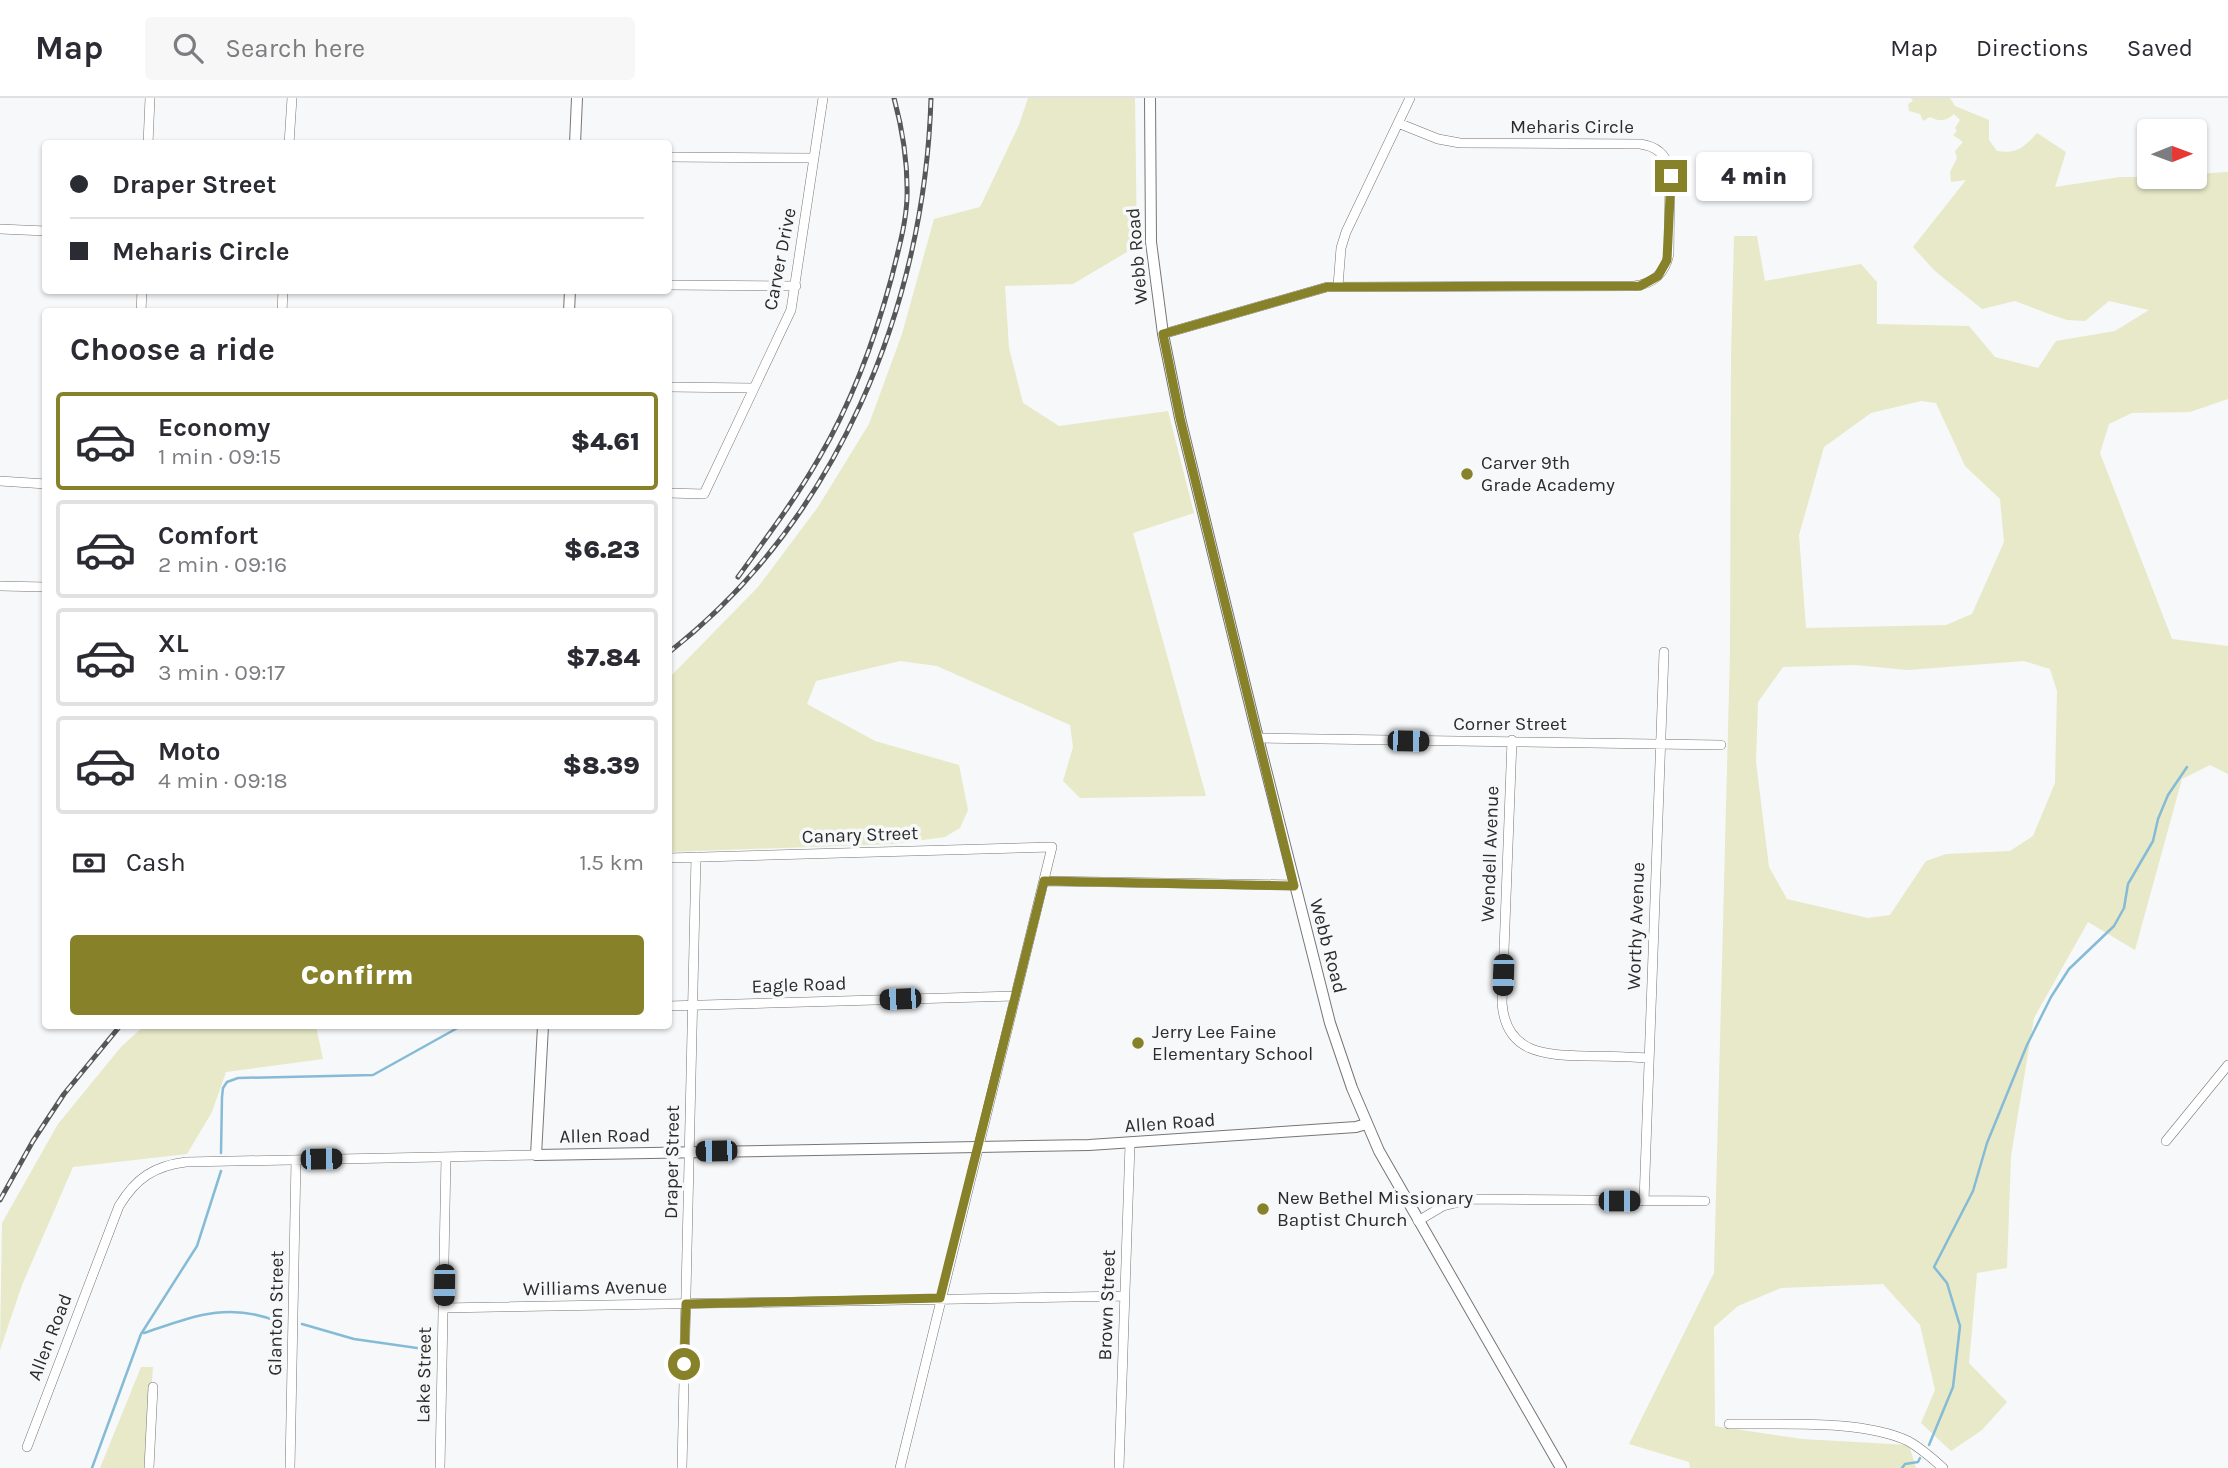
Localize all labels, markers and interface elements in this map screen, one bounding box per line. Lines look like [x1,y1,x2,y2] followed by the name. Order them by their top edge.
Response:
[145,17,635,80] search box
[35,29,103,67] text: Map
[169,29,207,67] icon: search
[225,33,365,64] text: Search here
[1890,34,1938,62] text: Map
[1976,34,2089,62] text: Directions
[2127,34,2193,62] text: Saved
[1510,116,1634,138] street label: Meharis Circle
[2137,119,2207,189] north arrow
[2137,119,2207,189] map controls
[1696,152,1811,200] callout: 4 min
[1655,160,1687,192] route end
[1721,163,1787,190] text: 4 min
[112,169,277,200] text: Draper Street
[759,206,801,312] street label: Carver Drive
[1122,207,1152,305] street label: Webb Road
[112,236,290,267] text: Meharis Circle
[70,331,275,368] text: Choose a ride
[74,410,137,473] icon: car
[158,412,270,443] text: Economy
[571,426,640,457] text: $4.61
[158,443,281,470] text: 1 min · 09:15
[1481,452,1615,496] place label: Carver 9th Grade Academy
[1459,466,1475,482] marker: Carver 9th Grade Academy
[74,518,137,581] icon: car
[158,520,259,551] text: Comfort
[564,534,640,565] text: $6.23
[158,551,287,578] text: 2 min · 09:16
[74,626,137,689] icon: car
[158,628,189,659] text: XL
[566,642,640,673] text: $7.84
[158,659,285,686] text: 3 min · 09:17
[1453,713,1567,735] street label: Corner Street
[1387,730,1430,752] car
[74,734,137,797] icon: car
[158,736,220,767] text: Moto
[563,750,640,781] text: $8.39
[158,767,288,794] text: 4 min · 09:18
[1477,786,1503,922] street label: Wendell Avenue
[801,822,919,848] street label: Canary Street
[70,844,108,882] icon: cash
[126,847,186,878] text: Cash
[579,849,644,876] text: 1.5 km
[1623,862,1649,990] street label: Worthy Avenue
[1305,896,1351,996] street label: Webb Road
[70,935,644,1015] button: Confirm
[1492,954,1515,996] car
[751,972,847,998] street label: Eagle Road
[879,988,922,1010] car
[1152,1021,1313,1065] place label: Jerry Lee Faine Elementary School
[1130,1035,1146,1051] marker: Jerry Lee Faine Elementary School
[660,1105,684,1219] street label: Draper Street
[1124,1109,1216,1137] street label: Allen Road
[559,1124,651,1148] street label: Allen Road
[695,1140,738,1162] car
[300,1148,343,1170] car
[1277,1187,1473,1231] place label: New Bethel Missionary Baptist Church
[1599,1191,1641,1212] car
[1255,1201,1271,1217] marker: New Bethel Missionary Baptist Church
[1094,1249,1120,1361] street label: Brown Street
[264,1250,288,1376] street label: Glanton Street
[434,1264,455,1306] car
[523,1276,667,1300] street label: Williams Avenue
[23,1291,77,1383] street label: Allen Road
[412,1327,436,1423] street label: Lake Street
[668,1348,700,1380] route start

